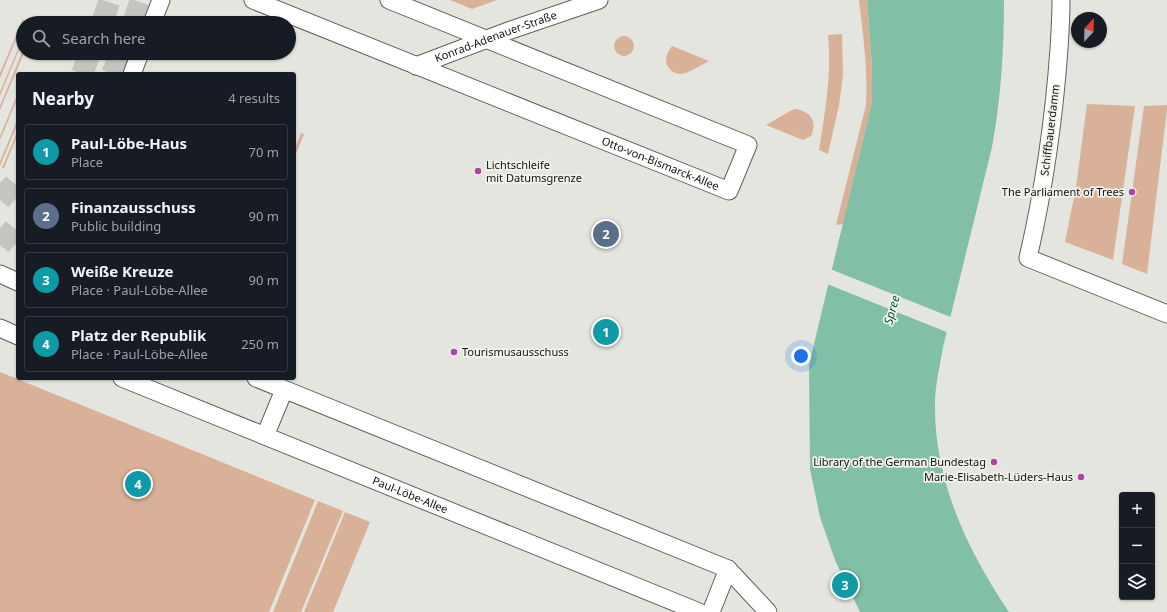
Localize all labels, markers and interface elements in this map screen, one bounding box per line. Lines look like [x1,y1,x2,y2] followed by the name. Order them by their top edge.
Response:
[432,7,559,65] street label: Konrad-Adenauer-Straße
[1071,12,1107,48] north arrow
[16,16,296,60] search box
[30,27,52,49] icon: search
[62,28,145,48] text: Search here
[1036,83,1063,177] street label: Schiffbauerdamm
[32,87,94,110] text: Nearby
[228,89,280,107] text: 4 results
[71,133,187,153] text: Paul-Löbe-Haus
[600,133,722,193] street label: Otto-von-Bismarck-Allee
[42,143,50,161] text: 1
[249,143,279,161] text: 70 m
[71,153,103,171] text: Place
[486,157,582,185] place label: Lichtschleife mit Datumsgrenze
[473,166,483,176] marker: Lichtschleife mit Datumsgrenze
[1002,184,1124,199] place label: The Parliament of Trees
[1127,187,1137,197] marker: The Parliament of Trees
[71,197,196,217] text: Finanzausschuss
[42,207,50,225] text: 2
[249,207,279,225] text: 90 m
[71,217,161,235] text: Public building
[593,219,619,249] pin: 2
[71,261,173,281] text: Weiße Kreuze
[42,271,50,289] text: 3
[249,271,279,289] text: 90 m
[71,281,208,299] text: Place · Paul-Löbe-Allee
[879,293,904,326] water label: Spree
[593,317,619,347] pin: 1
[71,325,206,345] text: Platz der Republik
[42,335,50,353] text: 4
[241,335,279,353] text: 250 m
[462,344,569,359] place label: Tourismusausschuss
[71,345,208,363] text: Place · Paul-Löbe-Allee
[791,346,811,366] your location
[449,347,459,357] marker: Tourismusausschuss
[813,454,986,469] place label: Library of the German Bundestag
[989,457,999,467] marker: Library of the German Bundestag
[125,469,151,499] pin: 4
[924,469,1073,484] place label: Marie-Elisabeth-Lüders-Haus
[370,472,450,516] street label: Paul-Löbe-Allee
[1076,472,1086,482] marker: Marie-Elisabeth-Lüders-Haus
[1119,492,1155,600] map controls
[1119,492,1155,528] button: +
[1119,528,1155,564] button: −
[1119,564,1155,600] button: layers
[832,570,858,600] pin: 3

